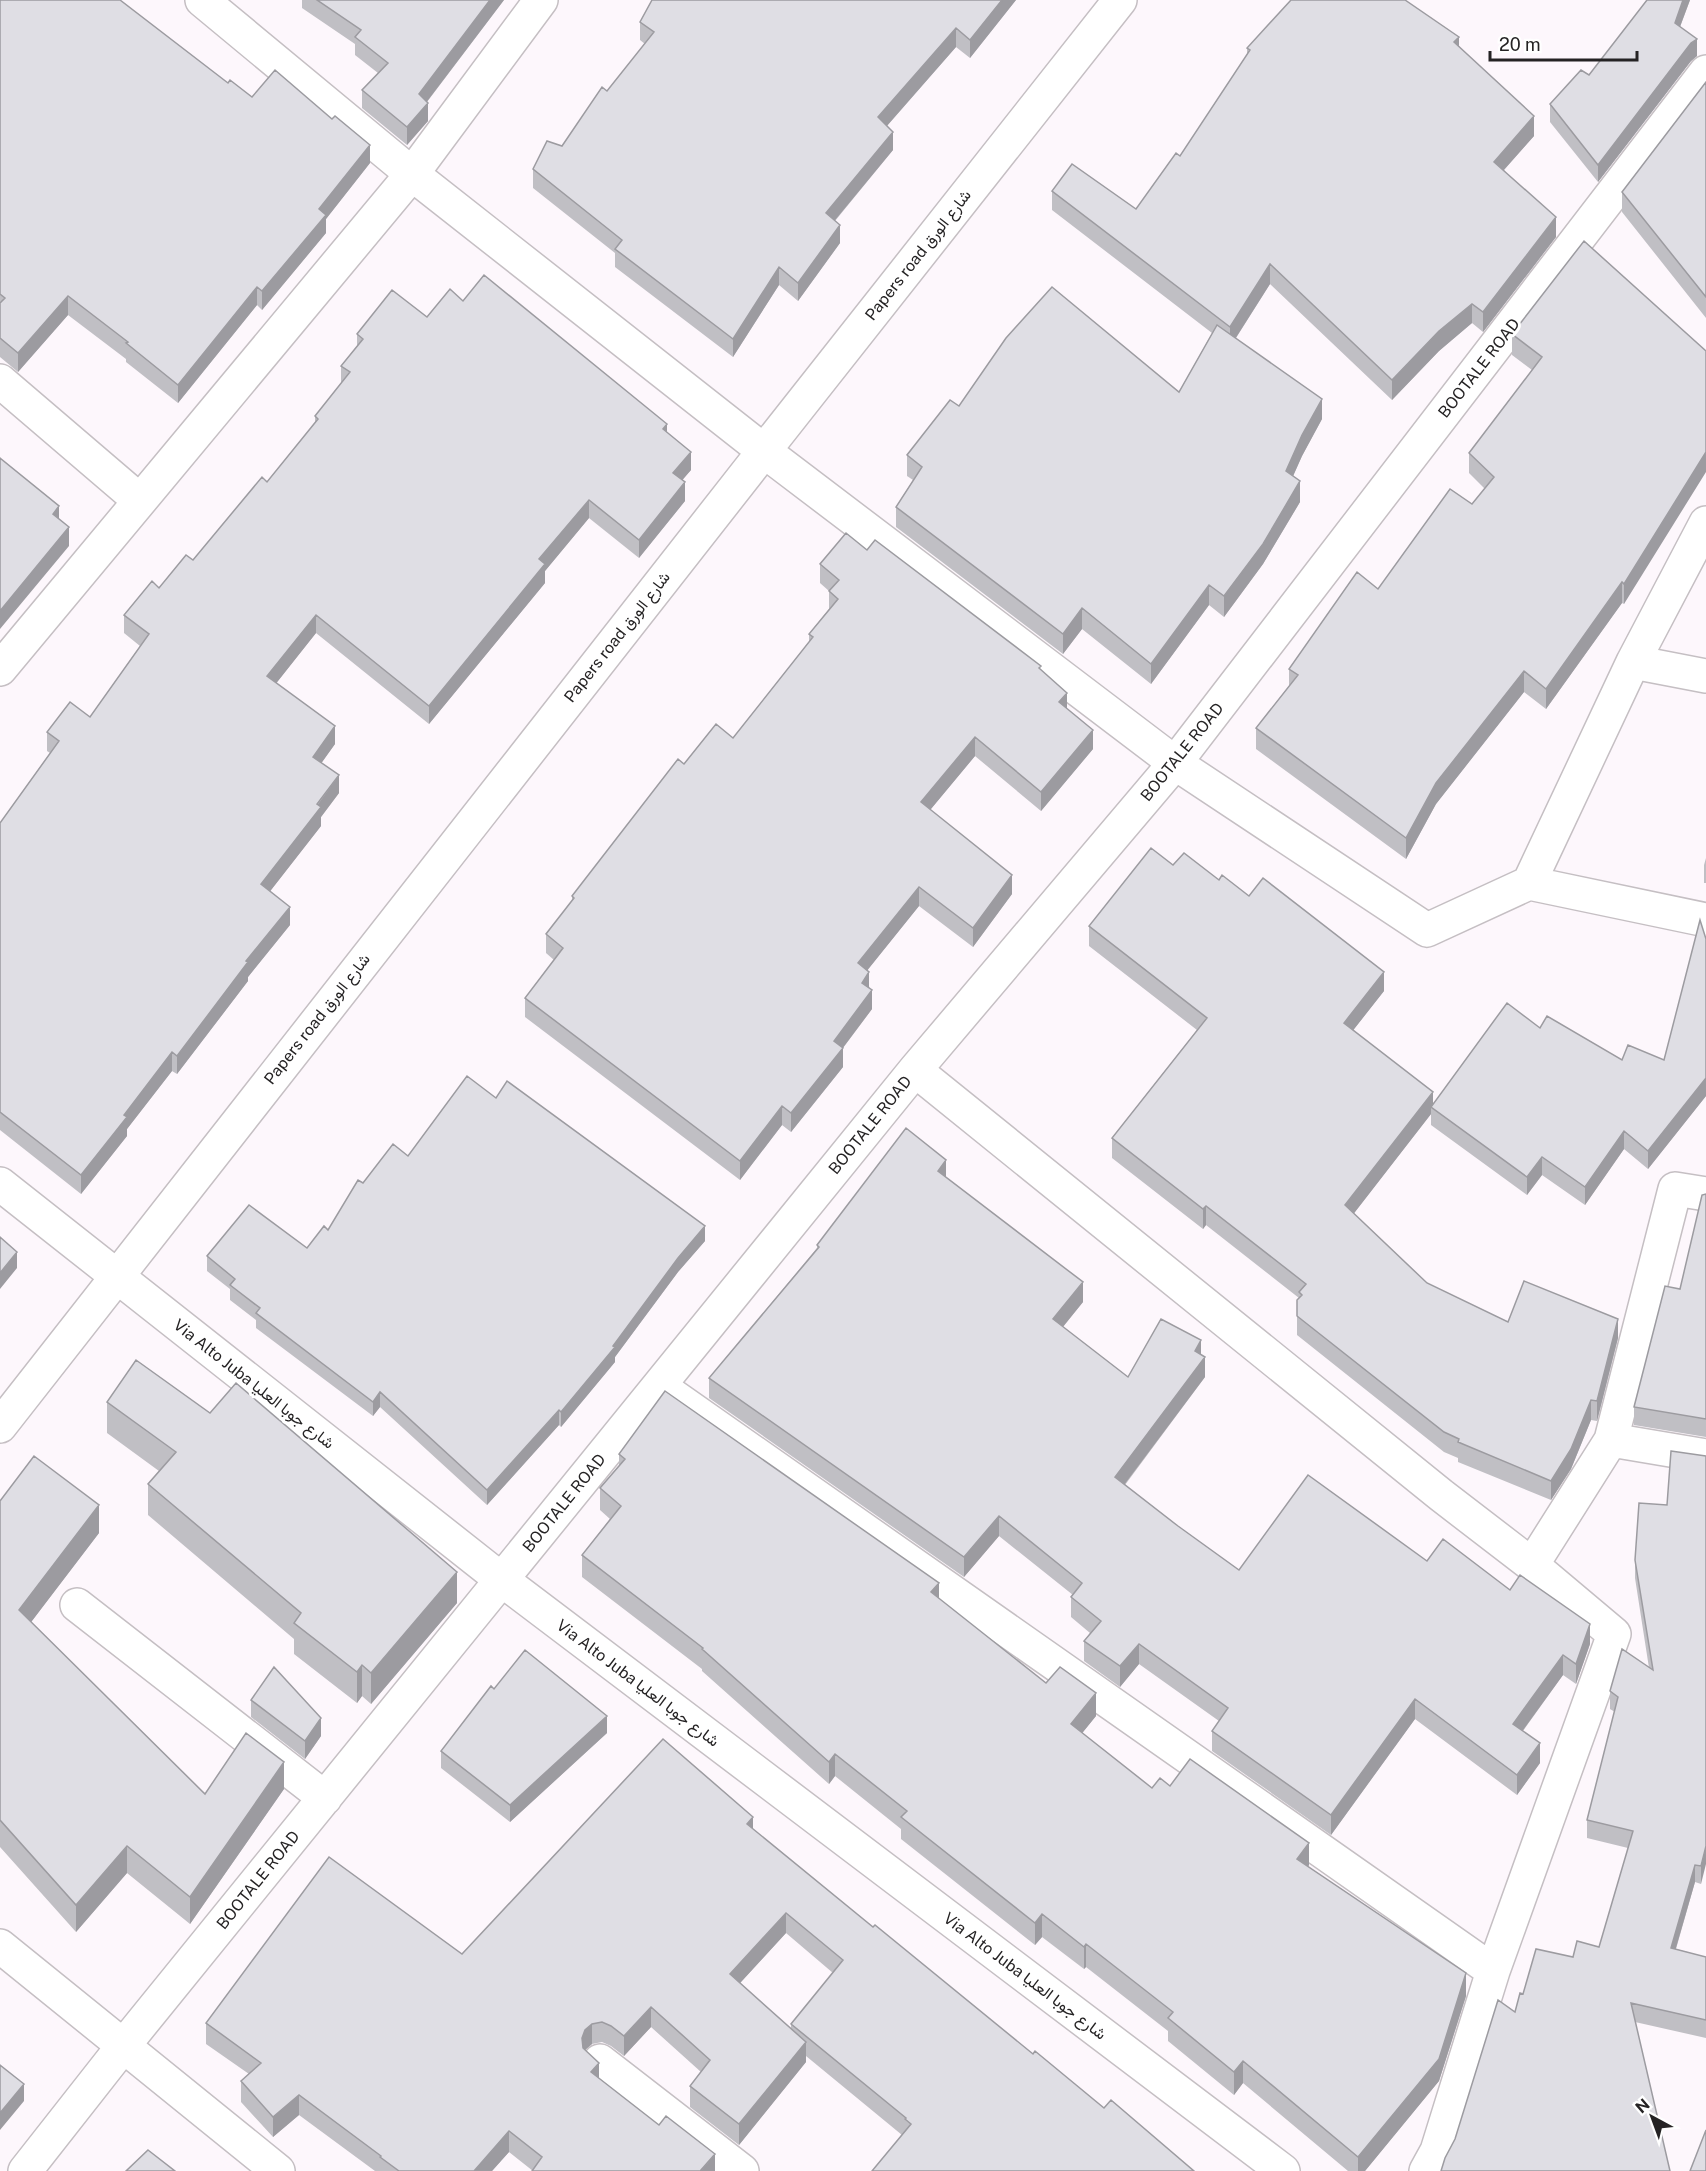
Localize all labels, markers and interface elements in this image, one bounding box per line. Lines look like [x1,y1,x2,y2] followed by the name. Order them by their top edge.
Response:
[1490,24,1637,62] scale bar
[1499,34,1541,55] text: 20 m
[861,186,976,325] street label: Papers road شارع الورق
[1434,314,1524,422] street label: BOOTALE ROAD
[560,568,675,707] street label: Papers road شارع الورق
[1137,699,1227,805] street label: BOOTALE ROAD
[260,950,375,1089] street label: Papers road شارع الورق
[825,1072,915,1178] street label: BOOTALE ROAD
[169,1315,338,1454] street label: Via Alto Juba شارع جوبا العليا
[519,1450,609,1556] street label: BOOTALE ROAD
[552,1616,723,1752] street label: Via Alto Juba شارع جوبا العليا
[213,1827,303,1933] street label: BOOTALE ROAD
[939,1909,1110,2045] street label: Via Alto Juba شارع جوبا العليا
[1622,2087,1682,2147] north arrow
[1632,2095,1653,2117] text: N

